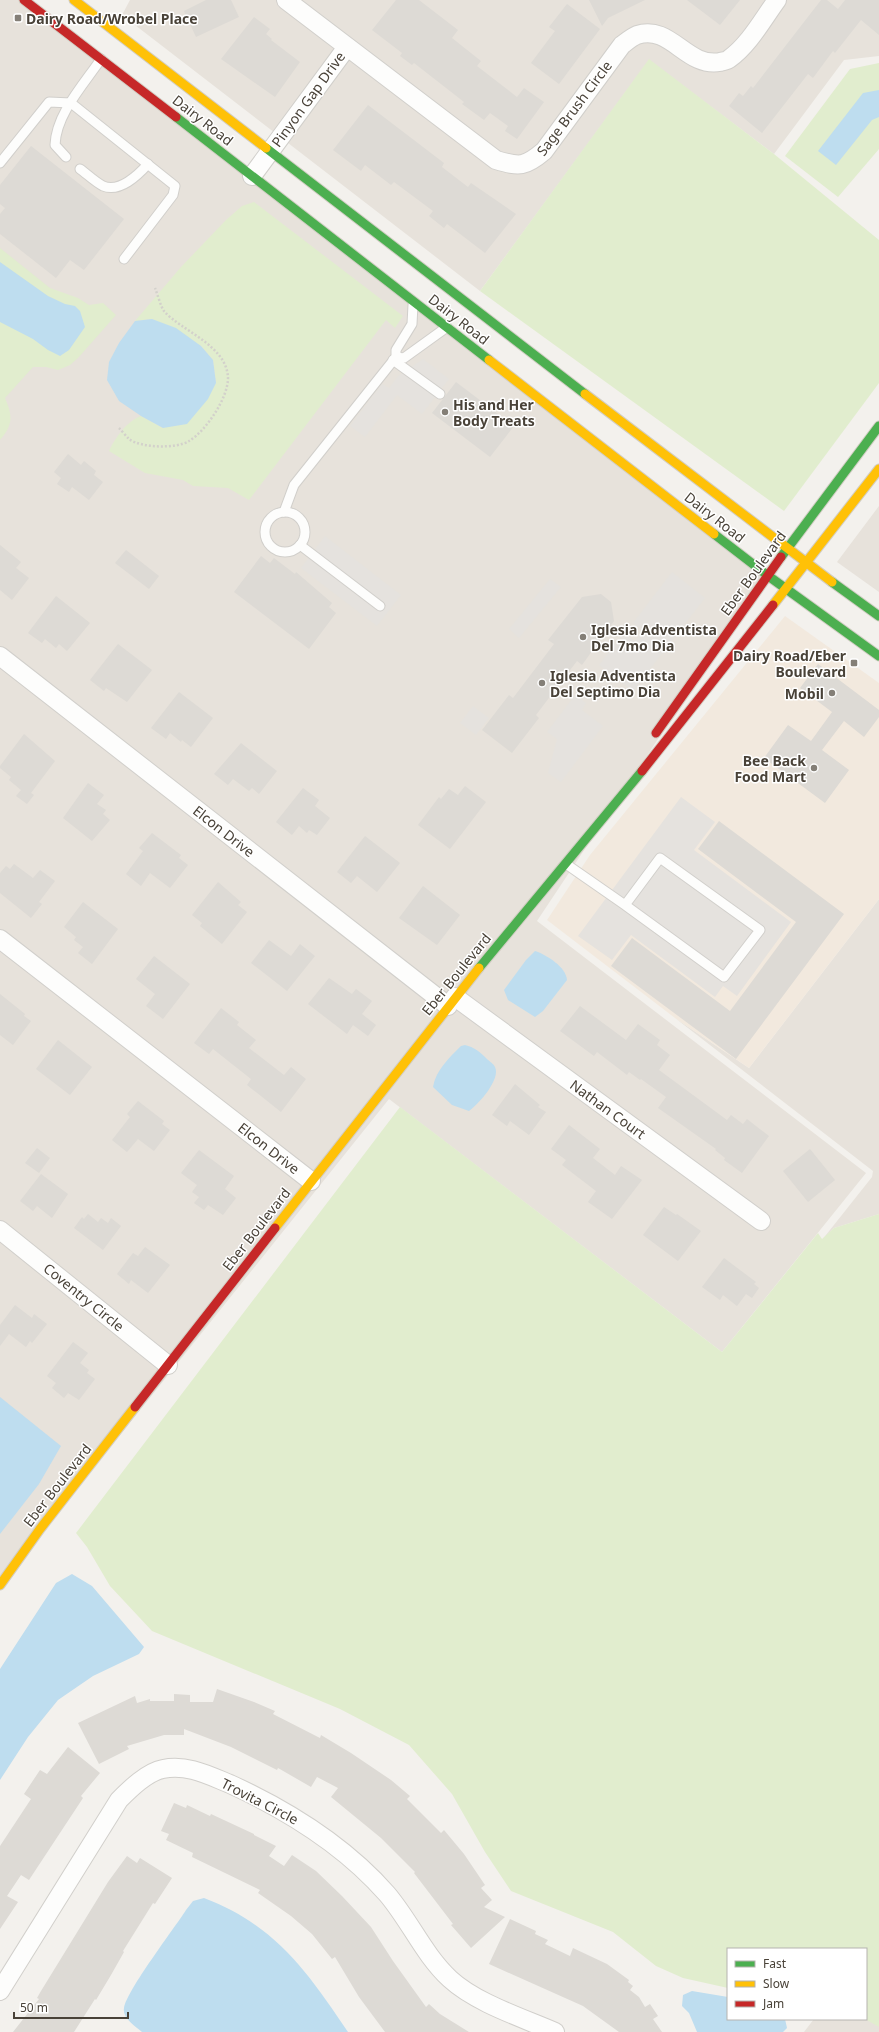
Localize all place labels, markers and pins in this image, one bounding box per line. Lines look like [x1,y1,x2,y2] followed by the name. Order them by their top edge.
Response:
[26,9,198,28] place label: Dairy Road/Wrobel Place
[13,13,23,23] marker: Dairy Road/Wrobel Place
[453,395,535,430] place label: His and Her Body Treats
[440,407,450,417] marker: His and Her Body Treats
[591,620,717,655] place label: Iglesia Adventista Del 7mo Dia
[578,632,588,642] marker: Iglesia Adventista Del 7mo Dia
[733,646,847,681] place label: Dairy Road/Eber Boulevard
[849,658,859,668] marker: Dairy Road/Eber Boulevard
[550,666,676,701] place label: Iglesia Adventista Del Septimo Dia
[537,678,547,688] marker: Iglesia Adventista Del Septimo Dia
[785,684,824,703] place label: Mobil
[827,688,837,698] marker: Mobil
[734,751,806,786] place label: Bee Back Food Mart
[809,763,819,773] marker: Bee Back Food Mart

